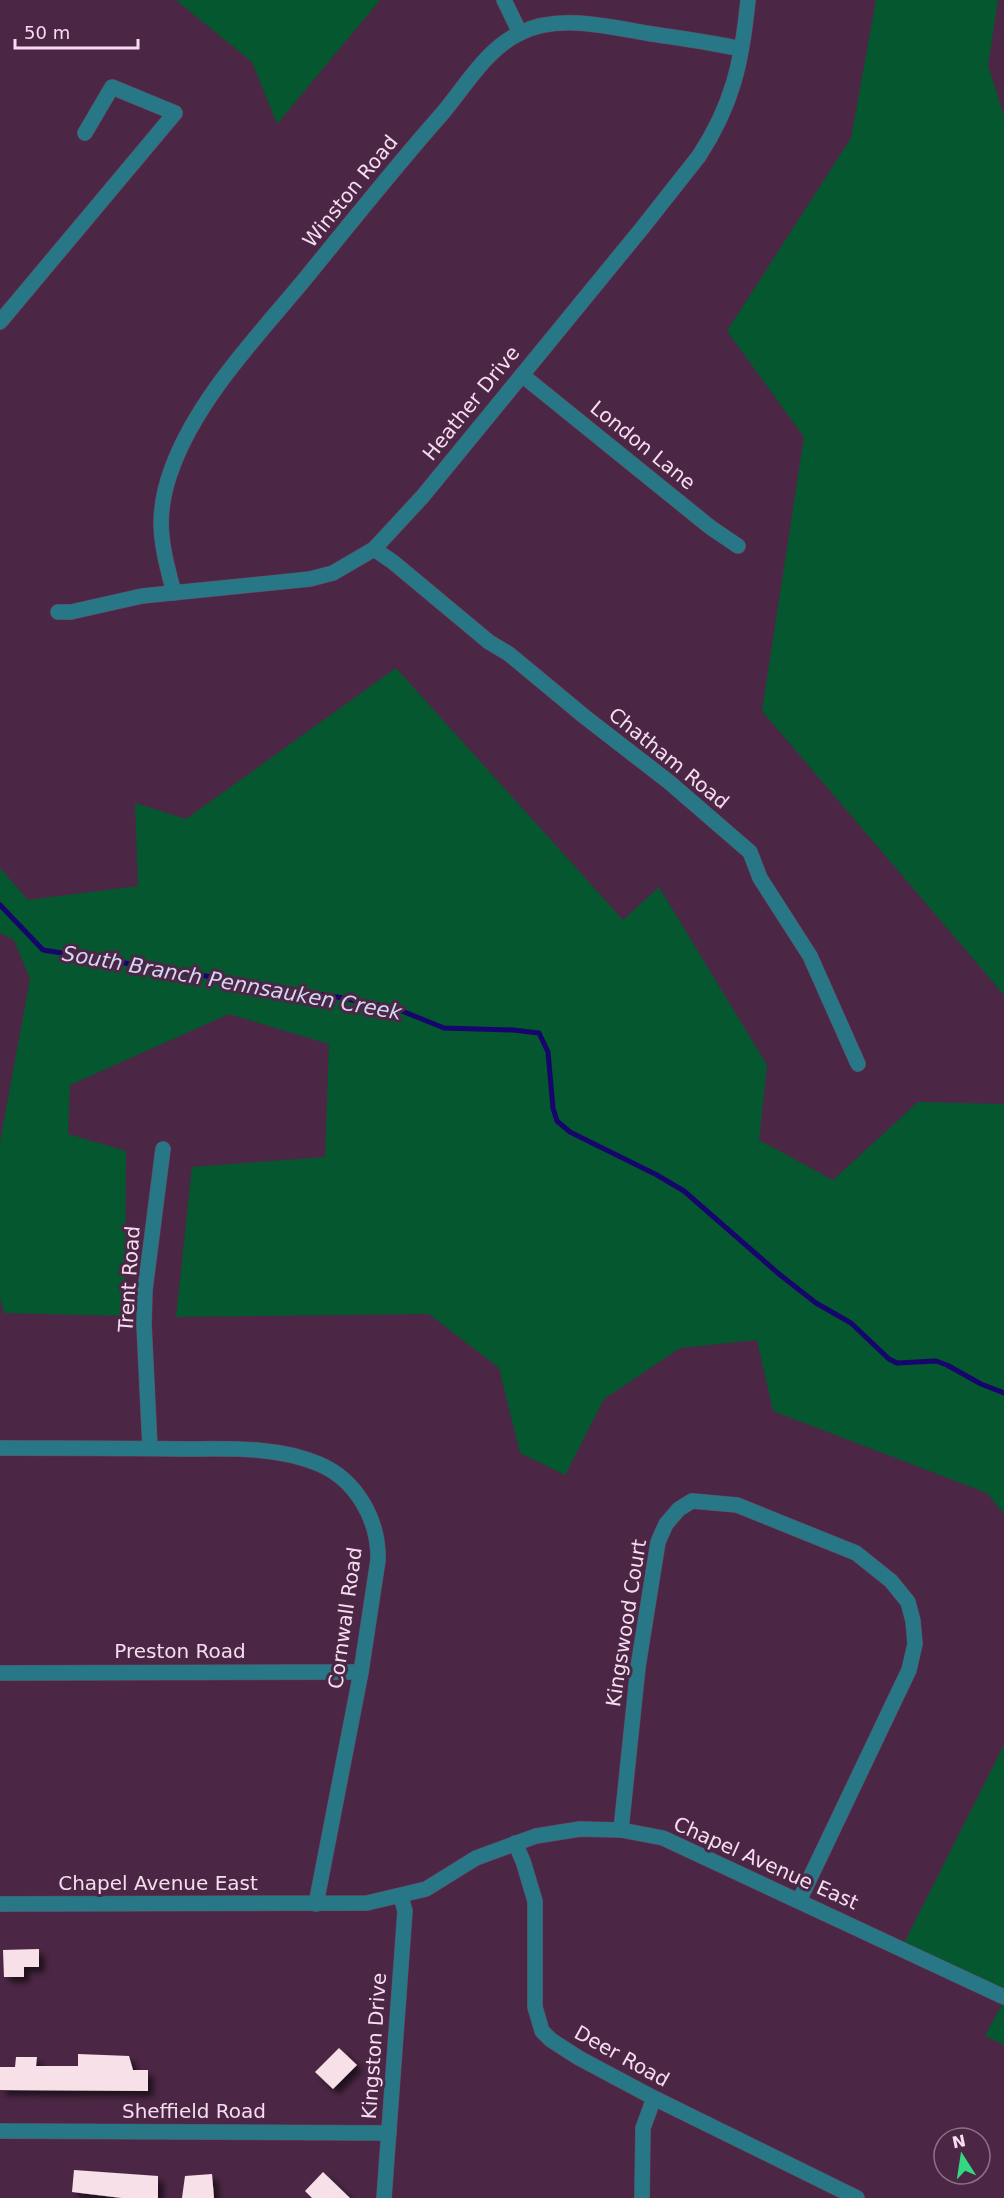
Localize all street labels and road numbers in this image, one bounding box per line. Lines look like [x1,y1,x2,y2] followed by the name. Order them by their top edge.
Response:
[297,130,403,252] street label: Winston Road
[418,341,524,465] street label: Heather Drive
[586,395,700,495] street label: London Lane
[604,702,734,814] street label: Chatham Road
[113,1225,145,1334] street label: Trent Road
[601,1537,651,1708] street label: Kingswood Court
[323,1546,367,1690] street label: Cornwall Road
[114,1639,246,1663] street label: Preston Road
[670,1811,862,1915] street label: Chapel Avenue East
[58,1871,258,1895] street label: Chapel Avenue East
[357,1972,391,2120] street label: Kingston Drive
[570,2020,674,2092] street label: Deer Road
[122,2099,266,2123] street label: Sheffield Road

